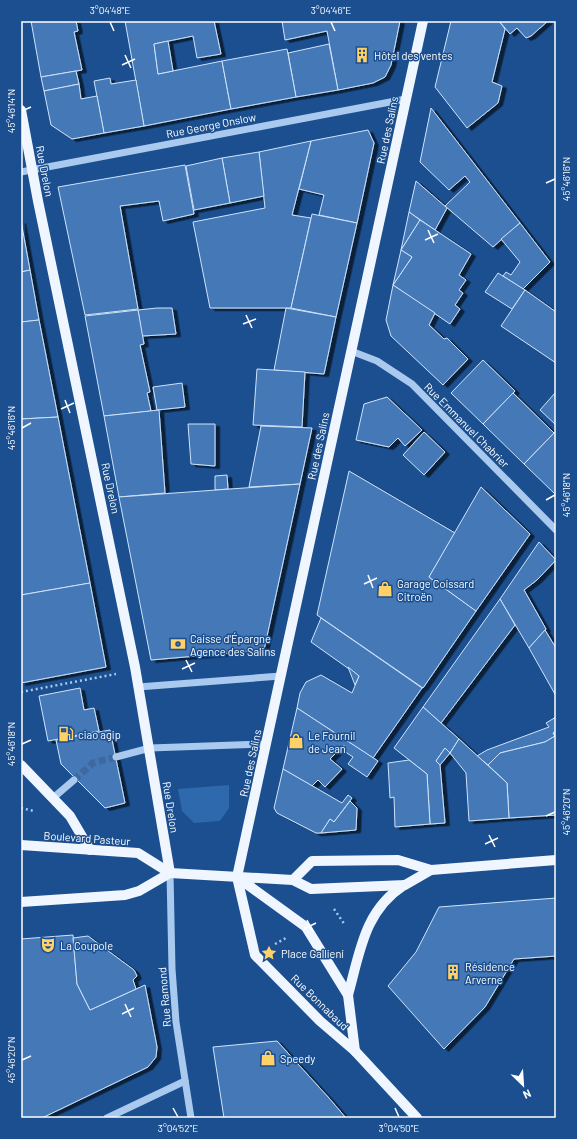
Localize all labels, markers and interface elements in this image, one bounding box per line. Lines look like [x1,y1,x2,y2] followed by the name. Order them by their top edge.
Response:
[90,4,130,16] text: 3°04'48"E
[311,4,351,16] text: 3°04'46"E
[353,46,371,64] building icon: Hôtel des ventes
[374,49,452,62] place label: Hôtel des ventes
[5,89,17,133] text: 45°46'14"N
[374,95,400,165] street label: Rue des Salins
[165,110,257,140] street label: Rue George Onslow
[34,144,56,198] street label: Rue Drelon
[560,157,572,201] text: 45°46'16"N
[422,380,512,470] street label: Rue Emmanuel Chabrier
[5,406,17,450] text: 45°46'16"N
[305,411,331,481] street label: Rue des Salins
[99,461,123,515] street label: Rue Drelon
[560,473,572,517] text: 45°46'18"N
[397,577,474,603] place label: Garage Coissard Citroën
[376,580,394,598] shop icon: Garage Coissard Citroën
[190,632,276,658] place label: Caisse d'Épargne Agence des Salins
[169,635,187,653] bank icon: Caisse d'Épargne Agence des Salins
[5,722,17,766] text: 45°46'18"N
[57,725,75,743] fuel station icon: ciao agip
[78,728,121,741] place label: ciao agip
[237,728,263,798] street label: Rue des Salins
[308,729,355,755] place label: Le Fournil de Jean
[287,732,305,750] shop icon: Le Fournil de Jean
[161,780,181,834] street label: Rue Drelon
[560,789,572,835] text: 45°46'20"N
[43,828,131,848] street label: Boulevard Pasteur
[39,936,57,954] theatre icon: La Coupole
[60,939,113,952] place label: La Coupole
[260,944,278,962] place icon: Place Gallieni
[281,947,344,960] place label: Place Gallieni
[465,960,515,986] place label: Résidence Arverne
[444,963,462,981] building icon: Résidence Arverne
[155,967,173,1027] street label: Rue Ramond
[289,971,351,1033] street label: Rue Bonnabaud
[5,1037,17,1083] text: 45°46'20"N
[259,1049,277,1067] shop icon: Speedy
[280,1052,315,1065] place label: Speedy
[503,1065,543,1105] north arrow
[521,1087,534,1102] text: N
[158,1122,198,1134] text: 3°04'52"E
[379,1122,419,1134] text: 3°04'50"E

